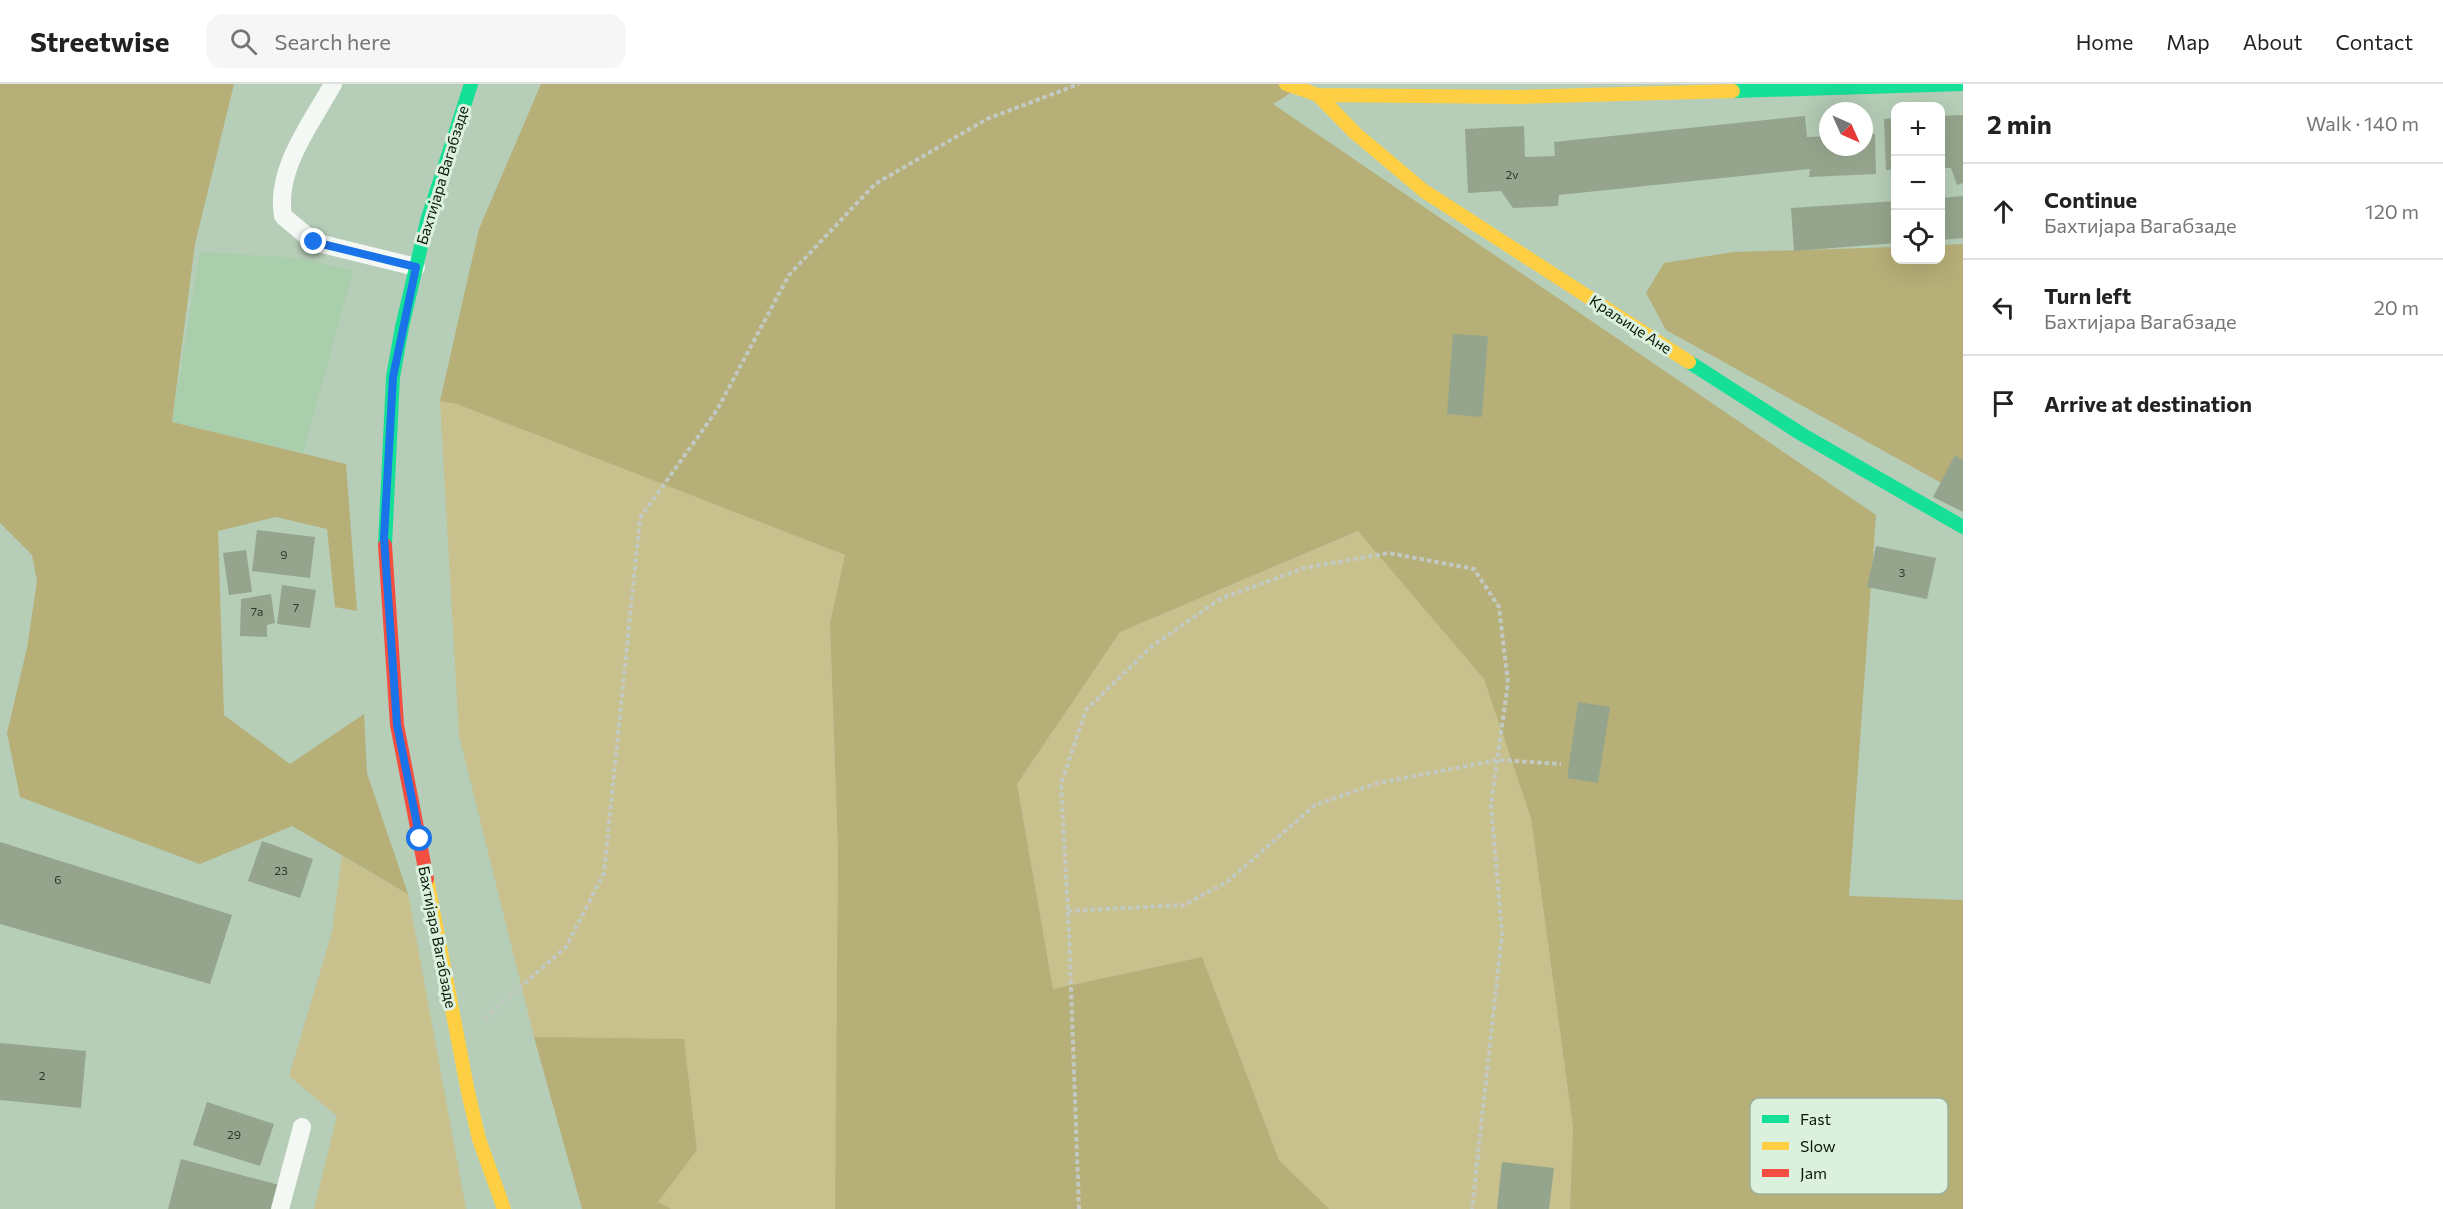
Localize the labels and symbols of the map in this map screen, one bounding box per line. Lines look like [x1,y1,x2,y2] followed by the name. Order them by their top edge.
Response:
[1819,102,1873,156] north arrow
[412,103,472,247] street label: Бахтијара Вагабзаде
[1506,167,1518,181] house number: 2v
[300,228,326,254] route end
[1587,291,1675,357] street label: Краљице Ане
[280,547,288,561] house number: 9
[1899,565,1906,579] house number: 3
[293,600,299,614] house number: 7
[251,604,263,618] house number: 7a
[406,825,432,851] route start
[274,863,288,877] house number: 23
[415,864,461,1010] street label: Бахтијара Вагабзаде
[54,872,62,886] house number: 6
[39,1068,46,1082] house number: 2
[1750,1098,1948,1194] legend
[1800,1109,1831,1128] text: Fast
[227,1127,241,1141] house number: 29
[1800,1136,1836,1155] text: Slow
[1800,1163,1827,1182] text: Jam

